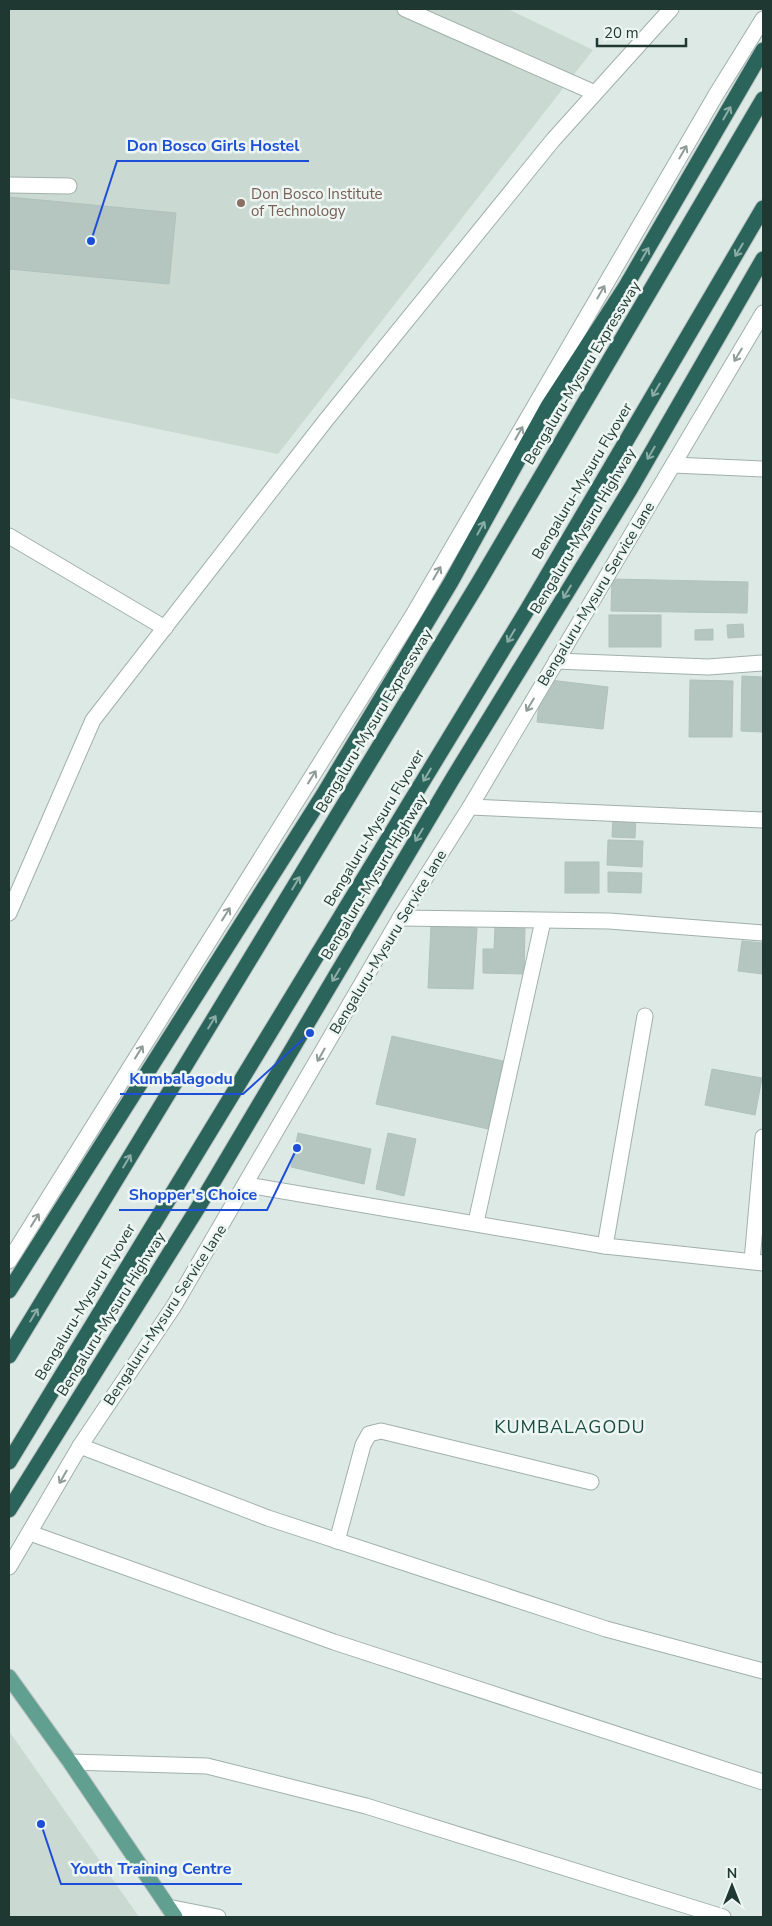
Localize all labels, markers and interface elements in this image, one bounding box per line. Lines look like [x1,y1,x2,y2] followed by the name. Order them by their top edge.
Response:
[597,15,686,47] scale bar
[604,23,639,43] text: 20 m
[722,107,732,121] one-way arrow
[117,130,309,161] callout: Don Bosco Girls Hostel
[127,135,299,157] text: Don Bosco Girls Hostel
[678,145,688,160] one-way arrow
[251,184,383,221] place label: Don Bosco Institute of Technology
[235,197,247,209] marker: Don Bosco Institute of Technology
[733,243,743,257] one-way arrow
[640,247,650,261] one-way arrow
[519,277,645,469] street label: Bengaluru-Mysuru Expressway
[596,285,606,300] one-way arrow
[733,347,743,361] one-way arrow
[651,383,661,398] one-way arrow
[527,398,637,563] street label: Bengaluru-Mysuru Flyover
[515,426,525,440] one-way arrow
[525,444,641,618] street label: Bengaluru-Mysuru Highway
[646,445,656,460] one-way arrow
[533,498,659,690] street label: Bengaluru-Mysuru Service lane
[476,522,486,536] one-way arrow
[433,567,443,581] one-way arrow
[562,584,572,598] one-way arrow
[311,625,437,817] street label: Bengaluru-Mysuru Expressway
[506,628,516,642] one-way arrow
[524,697,534,711] one-way arrow
[319,745,429,910] street label: Bengaluru-Mysuru Flyover
[421,767,431,781] one-way arrow
[307,770,317,784] one-way arrow
[316,790,432,964] street label: Bengaluru-Mysuru Highway
[414,828,424,843] one-way arrow
[325,846,451,1038] street label: Bengaluru-Mysuru Service lane
[292,876,302,890] one-way arrow
[221,908,231,922] one-way arrow
[331,968,341,982] one-way arrow
[207,1015,217,1029] one-way arrow
[135,1046,145,1060] one-way arrow
[316,1048,326,1062] one-way arrow
[120,1063,243,1094] callout: Kumbalagodu
[129,1068,233,1090] text: Kumbalagodu
[123,1154,133,1168] one-way arrow
[119,1179,267,1210] callout: Shopper's Choice
[129,1184,258,1206] text: Shopper's Choice
[30,1213,40,1227] one-way arrow
[30,1219,140,1384] street label: Bengaluru-Mysuru Flyover
[99,1221,231,1409] street label: Bengaluru-Mysuru Service lane
[52,1228,170,1400] street label: Bengaluru-Mysuru Highway
[30,1308,40,1322] one-way arrow
[494,1415,646,1439] district label: KUMBALAGODU
[57,1469,67,1483] one-way arrow
[61,1853,242,1884] callout: Youth Training Centre
[70,1858,232,1880] text: Youth Training Centre
[707,1861,757,1911] north arrow
[727,1864,737,1883] text: N

